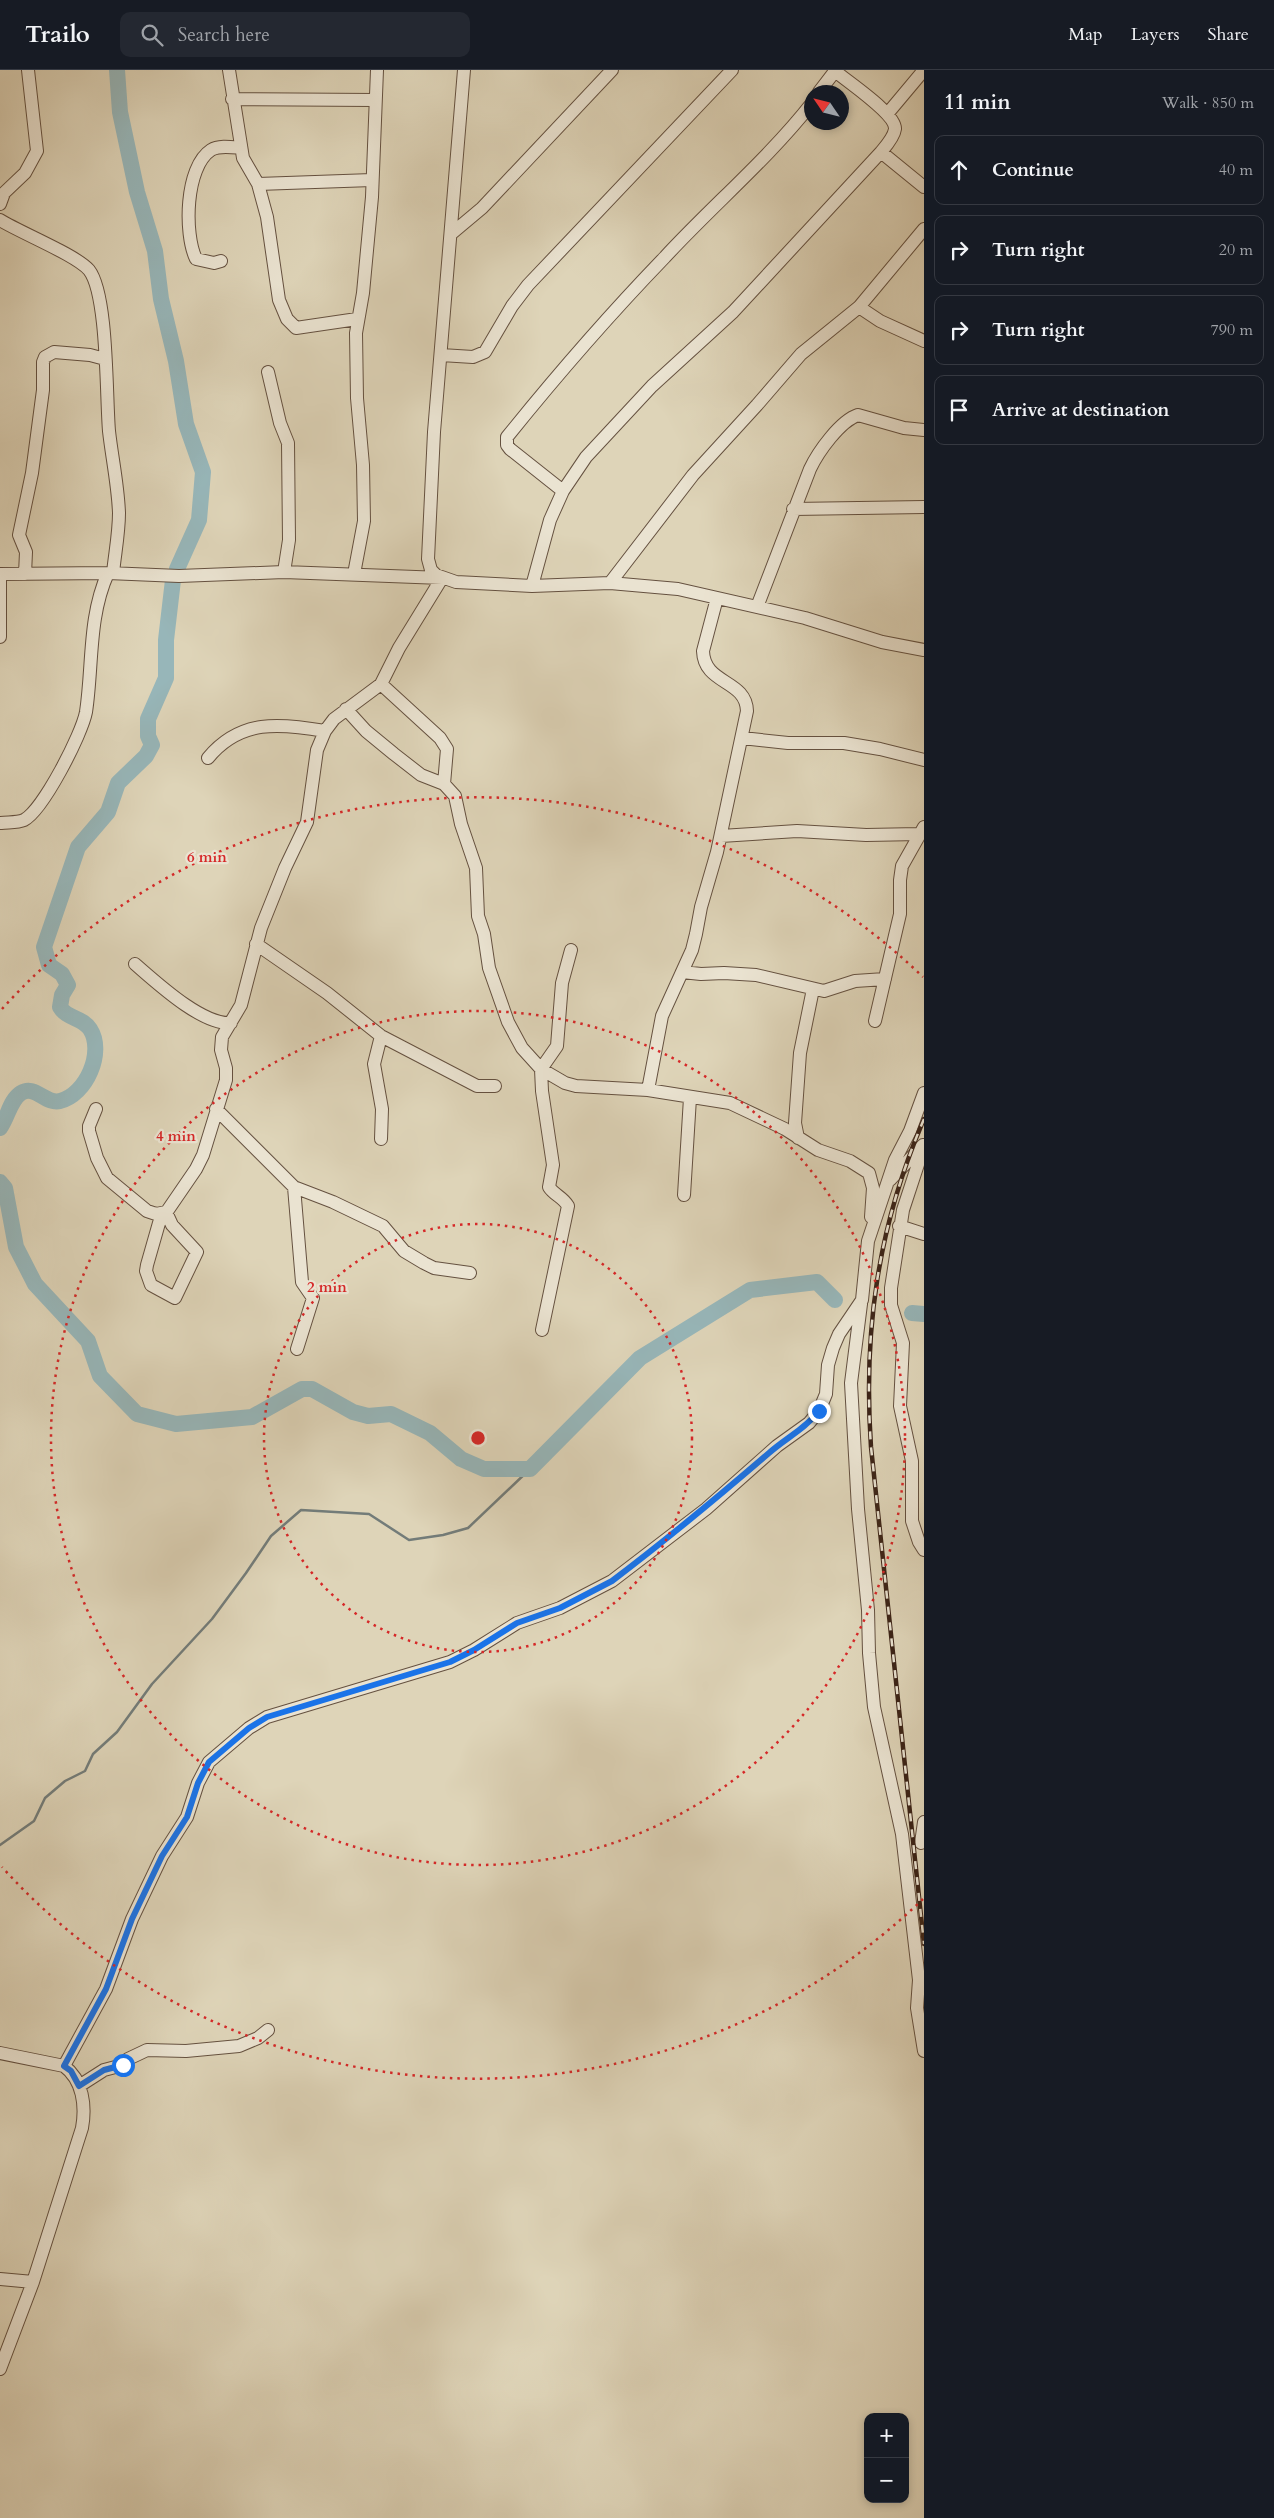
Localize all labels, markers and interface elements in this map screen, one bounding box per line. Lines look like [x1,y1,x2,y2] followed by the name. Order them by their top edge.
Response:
[120,12,470,57] search box
[25,18,90,51] text: Trailo
[138,21,166,49] icon: search
[178,22,270,48] text: Search here
[1068,22,1103,47] text: Map
[1131,22,1180,47] text: Layers
[1208,22,1249,47] text: Share
[804,85,849,130] north arrow
[944,88,1011,117] text: 11 min
[1162,92,1254,114] text: Walk · 850 m
[945,156,973,184] icon: ahead
[992,157,1074,183] text: Continue
[1219,159,1253,181] text: 40 m
[945,236,973,264] icon: right
[992,237,1084,263] text: Turn right
[1219,239,1253,261] text: 20 m
[945,316,973,344] icon: right
[992,317,1084,343] text: Turn right
[1211,319,1253,341] text: 790 m
[945,396,973,424] icon: arrive
[992,397,1169,423] text: Arrive at destination
[187,847,227,867] text: 6 min
[156,1126,196,1146] text: 4 min
[307,1277,347,1297] text: 2 min
[808,1400,831,1423] route end
[469,1429,487,1447] centre of rings
[112,2054,135,2077] route start
[864,2413,909,2503] map controls
[864,2413,909,2458] button: +
[864,2458,909,2503] button: −

